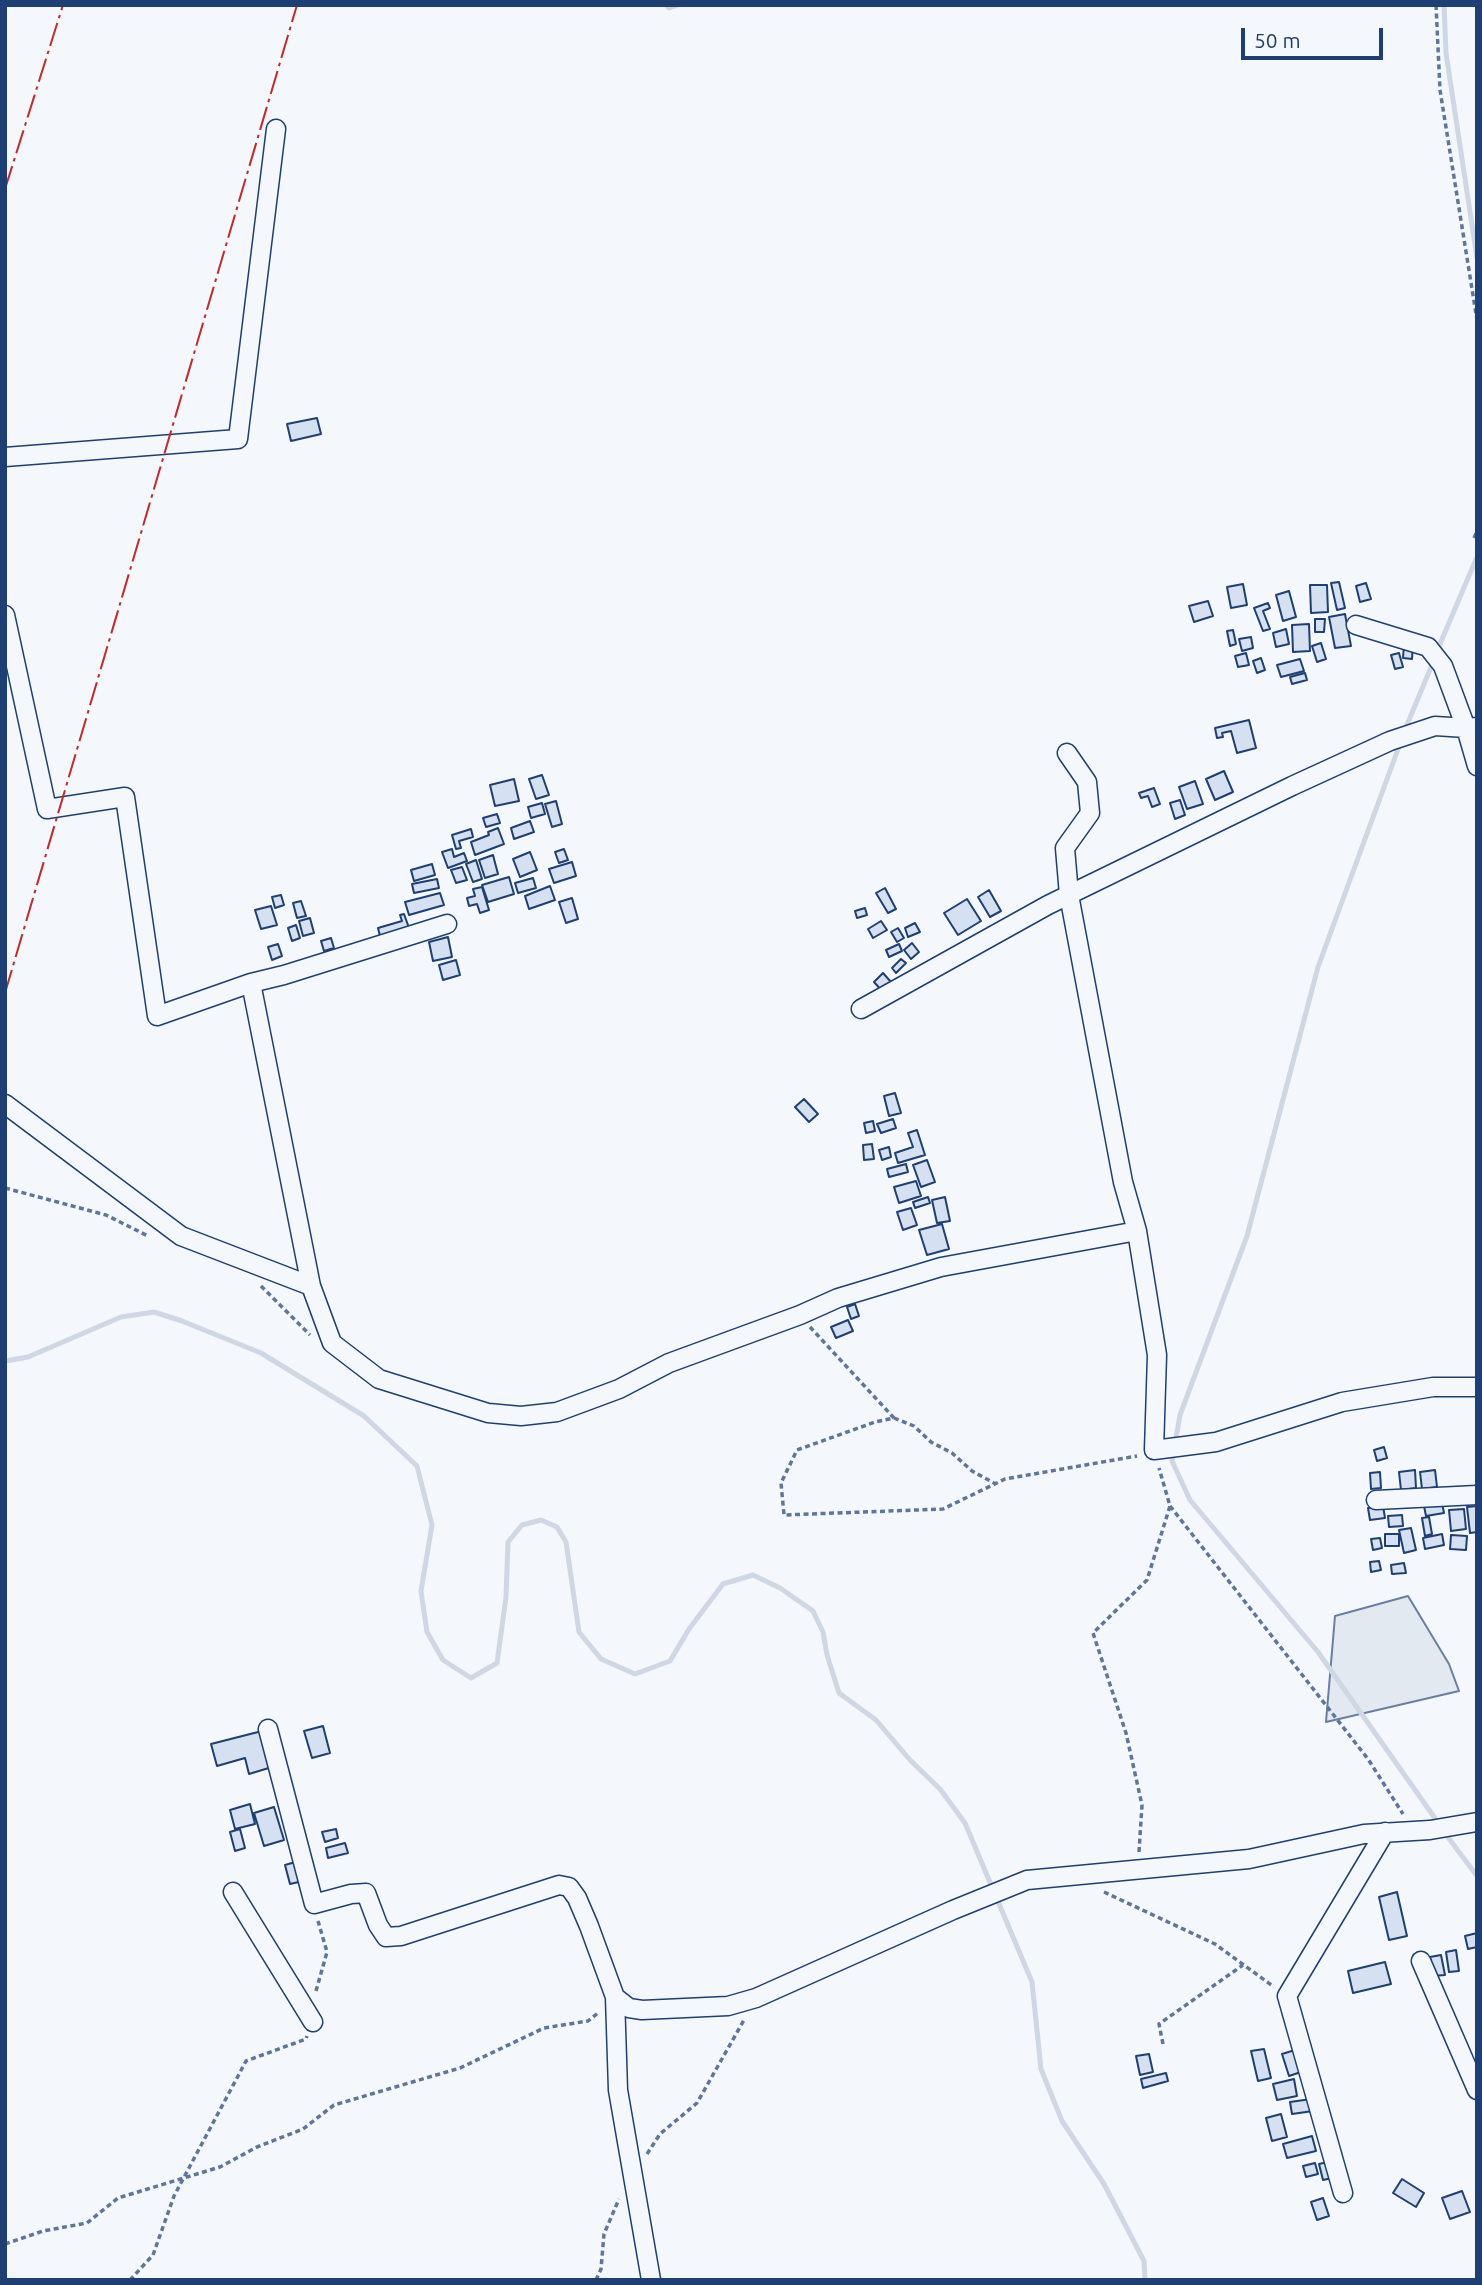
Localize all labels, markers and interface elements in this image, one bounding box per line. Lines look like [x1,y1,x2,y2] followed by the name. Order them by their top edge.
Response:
[1244,14,1386,58] scale bar
[1254,28,1301,52] text: 50 m

